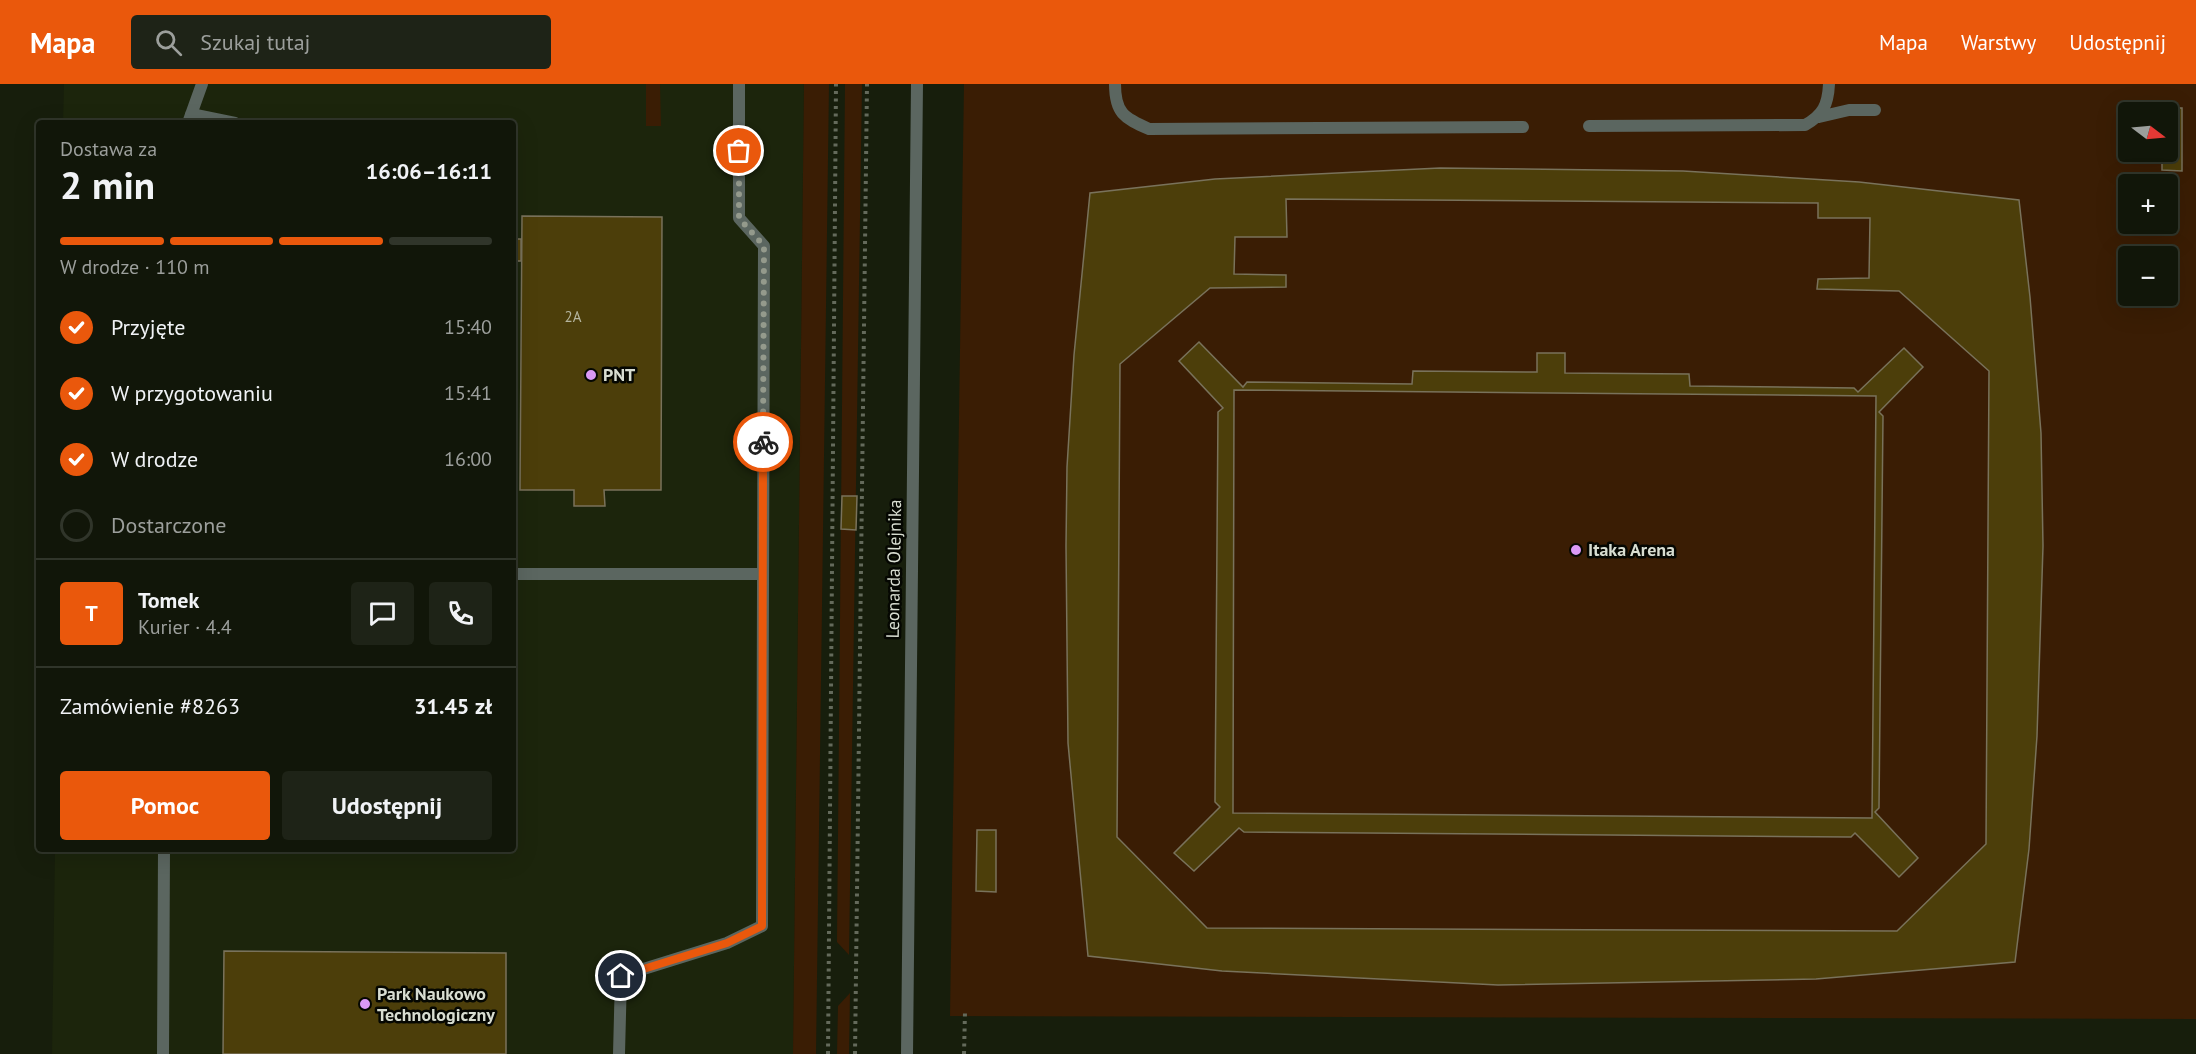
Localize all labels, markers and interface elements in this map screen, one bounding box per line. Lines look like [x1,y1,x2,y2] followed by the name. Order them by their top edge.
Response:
[131,15,551,69] search box
[30,24,95,61] text: Mapa
[152,26,185,59] icon: search
[200,28,310,56] text: Szukaj tutaj
[1879,29,1928,56] text: Mapa
[1961,29,2036,56] text: Warstwy
[2069,29,2166,56] text: Udostępnij
[2118,102,2178,162] north arrow
[2118,102,2178,306] map controls
[713,125,764,176] pin
[722,134,755,167] icon: bag
[60,136,157,162] text: Dostawa za
[366,157,492,185] text: 16:06–16:11
[60,159,155,210] text: 2 min
[2118,174,2178,234] button: +
[2118,246,2178,306] button: −
[60,254,210,280] text: W drodze · 110 m
[565,307,582,326] house number: 2A
[60,311,93,344] icon: check
[111,313,185,341] text: Przyjęte
[444,314,492,340] text: 15:40
[603,363,636,386] place label: PNT
[584,368,598,382] marker: PNT
[60,377,93,410] icon: check
[111,379,273,407] text: W przygotowaniu
[444,380,492,406] text: 15:41
[733,412,793,472] courier
[747,426,780,459] icon: bike
[60,443,93,476] icon: check
[111,445,198,473] text: W drodze
[444,446,492,472] text: 16:00
[881,499,906,639] street label: Leonarda Olejnika
[111,511,226,539] text: Dostarczone
[1588,538,1675,561] place label: Itaka Arena
[1569,543,1583,557] marker: Itaka Arena
[351,582,414,645] button: chat
[429,582,492,645] button: phone
[138,586,199,614] text: Tomek
[85,599,98,627] text: T
[138,614,232,640] text: Kurier · 4.4
[60,692,240,720] text: Zamówienie #8263
[414,692,492,720] text: 31.45 zł
[60,771,270,840] button: Pomoc
[282,771,492,840] button: Udostępnij
[595,950,646,1001] pin
[604,959,637,992] icon: home
[377,982,495,1026] place label: Park Naukowo Technologiczny
[358,997,372,1011] marker: Park Naukowo Technologiczny

